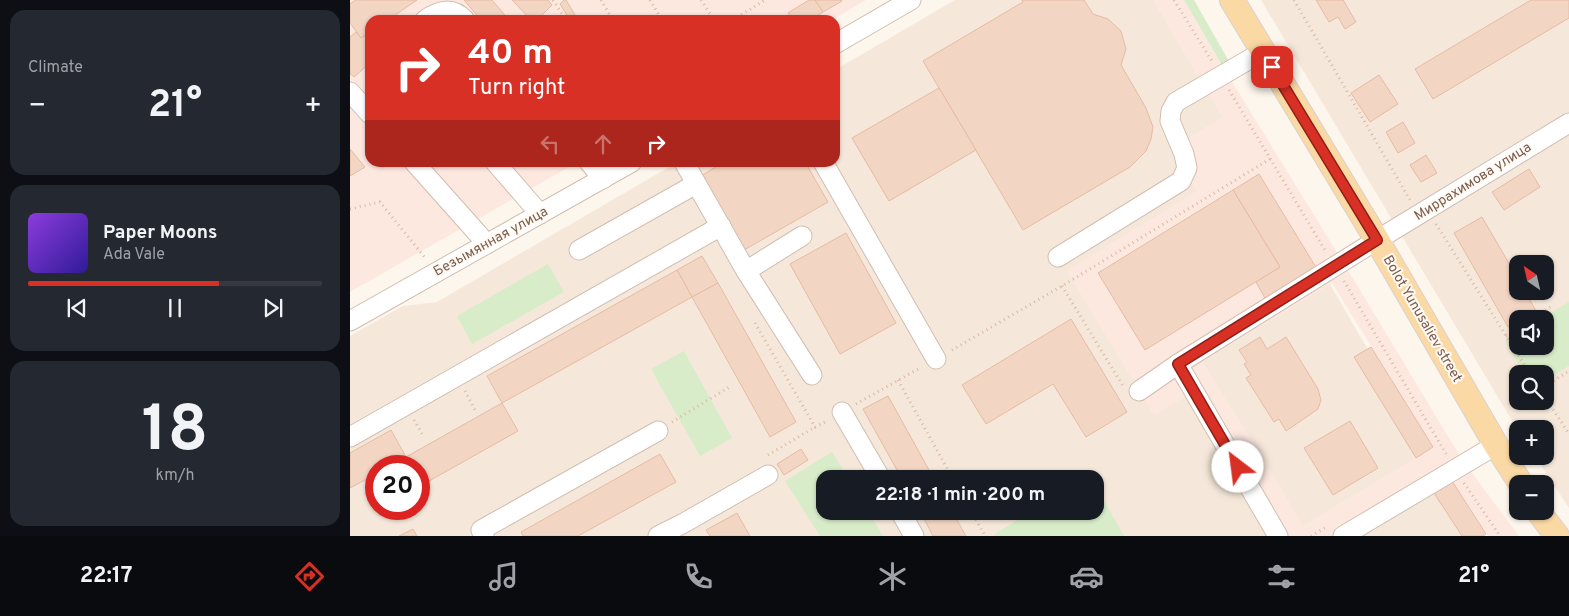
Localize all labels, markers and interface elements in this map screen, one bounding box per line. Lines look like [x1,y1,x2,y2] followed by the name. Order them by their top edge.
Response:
[468,32,553,76] text: 40 m
[385,35,450,100] icon: right
[1251,46,1293,88] pin
[1258,53,1286,81] icon: arrive
[28,58,83,78] text: Climate
[468,75,565,102] text: Turn right
[148,82,202,131] text: 21°
[28,89,46,125] text: −
[304,89,322,125] text: +
[536,130,564,158] icon: left
[589,130,617,158] icon: ahead
[642,130,670,158] icon: right
[1411,139,1535,225] street label: Миррахимова улица
[431,203,551,281] street label: Безымянная улица
[103,221,217,245] text: Paper Moons
[103,245,165,265] text: Ada Vale
[1379,253,1465,385] street label: Bolot Yunusaliev street
[1509,255,1554,300] north arrow
[1509,255,1554,520] map controls
[63,294,91,322] icon: previous
[161,294,189,322] icon: pause
[259,294,287,322] icon: next
[1509,310,1554,355] button: sound
[1509,365,1554,410] button: search
[142,392,208,474] text: 18
[1509,420,1554,465] button: +
[1211,440,1263,492] position arrow
[365,455,430,520] speed limit sign: 20
[156,466,194,486] text: km/h
[1509,475,1554,520] button: −
[875,483,1045,507] text: 22:18 · 1 min · 200 m
[292,559,327,594] icon: directions
[486,559,521,594] icon: music
[681,559,716,594] icon: phone
[875,559,910,594] icon: climate
[1069,559,1104,594] icon: car
[1264,559,1299,594] icon: filters
[80,563,132,590] text: 22:17
[1458,563,1489,590] text: 21°

